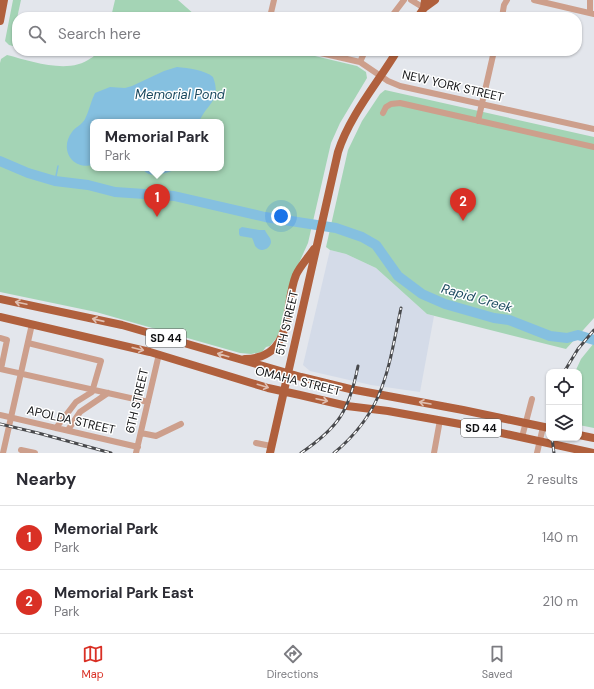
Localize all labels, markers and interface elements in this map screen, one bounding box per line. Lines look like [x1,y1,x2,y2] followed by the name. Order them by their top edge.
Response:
[12,12,582,56] search box
[26,23,48,45] icon: search
[58,24,141,44] text: Search here
[401,67,506,106] street label: NEW YORK STREET
[135,86,226,103] water label: Memorial Pond
[90,119,224,171] popup
[105,127,209,147] text: Memorial Park
[105,147,130,164] text: Park
[144,184,170,217] pin: 1
[450,188,476,221] pin: 2
[271,206,291,226] your location
[439,280,515,316] water label: Rapid Creek
[272,289,302,357] street label: 5TH STREET
[15,299,28,307] one-way arrow
[92,315,105,323] one-way arrow
[146,329,186,347] road number: SD 44
[131,345,144,353] one-way arrow
[217,351,230,358] one-way arrow
[254,363,343,399] street label: OMAHA STREET
[122,367,152,435] street label: 6TH STREET
[546,369,582,441] map controls
[546,369,582,405] button: locate
[257,383,270,390] one-way arrow
[315,397,328,405] one-way arrow
[419,399,432,407] one-way arrow
[25,402,117,438] street label: APOLDA STREET
[546,405,582,441] button: layers
[461,419,501,437] road number: SD 44
[16,468,76,490] text: Nearby
[527,471,578,488] text: 2 results
[54,519,158,539] text: Memorial Park
[27,529,31,546] text: 1
[542,529,578,546] text: 140 m
[54,539,80,556] text: Park
[54,583,194,603] text: Memorial Park East
[25,593,33,610] text: 2
[543,593,578,610] text: 210 m
[54,603,80,620] text: Park
[82,643,104,681] tab: Map
[267,643,319,681] tab: Directions
[482,643,512,681] tab: Saved

